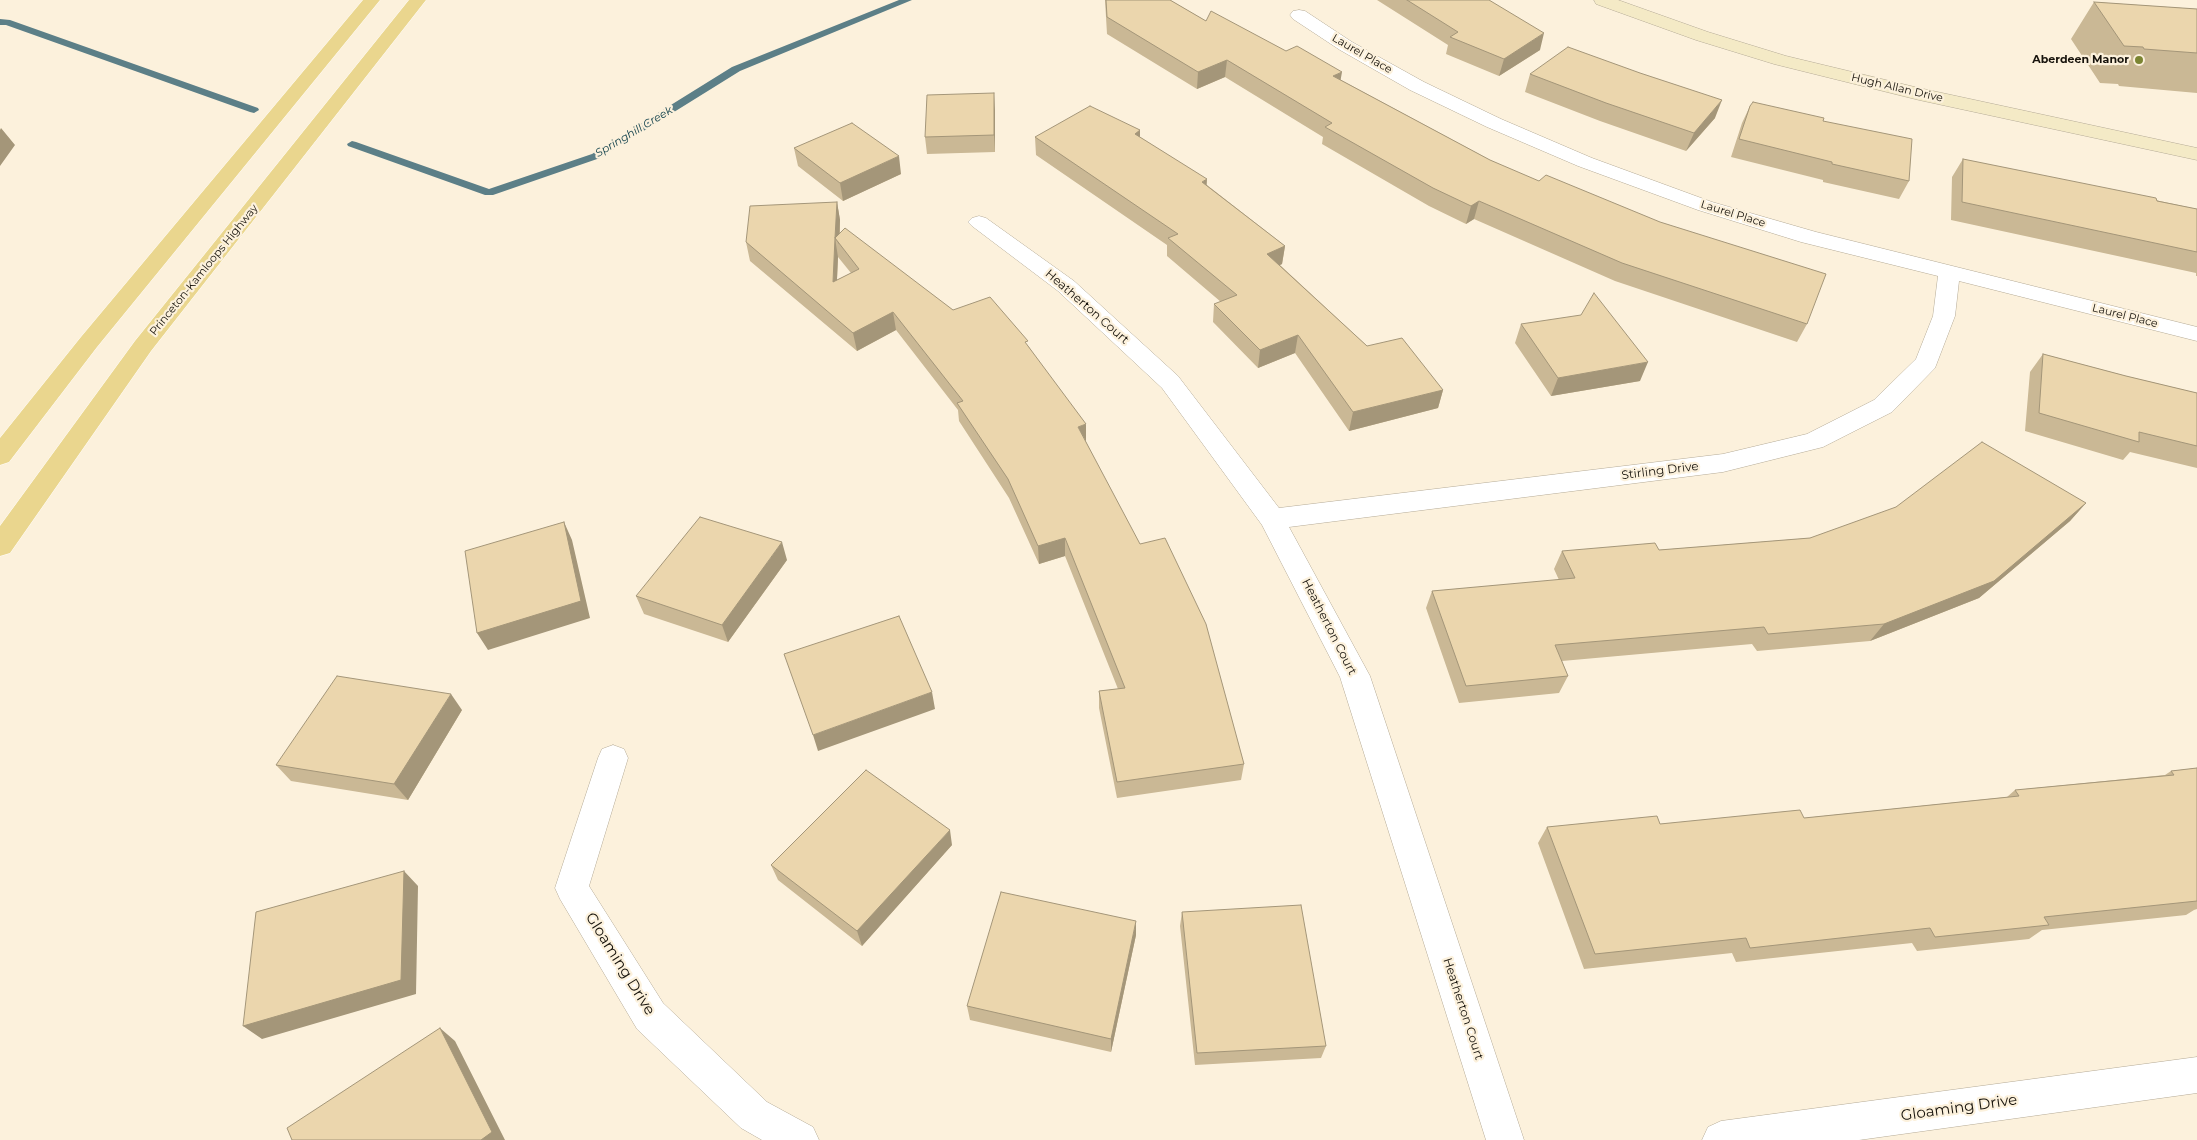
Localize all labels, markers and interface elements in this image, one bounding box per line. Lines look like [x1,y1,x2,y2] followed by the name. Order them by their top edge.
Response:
[1330,31,1394,77] street label: Laurel Place
[2032,53,2129,67] place label: Aberdeen Manor
[2133,54,2145,66] marker: Aberdeen Manor
[1850,71,1944,105] street label: Hugh Allan Drive
[593,104,675,160] water label: Springhill Creek
[1699,198,1767,230] street label: Laurel Place
[147,202,261,338] street label: Princeton-Kamloops Highway
[1042,267,1132,347] street label: Heatherton Court
[2091,301,2159,331] street label: Laurel Place
[1621,459,1699,483] street label: Stirling Drive
[1298,576,1360,678] street label: Heatherton Court
[581,909,659,1019] street label: Gloaming Drive
[1440,956,1486,1062] street label: Heatherton Court
[1900,1091,2018,1125] street label: Gloaming Drive

